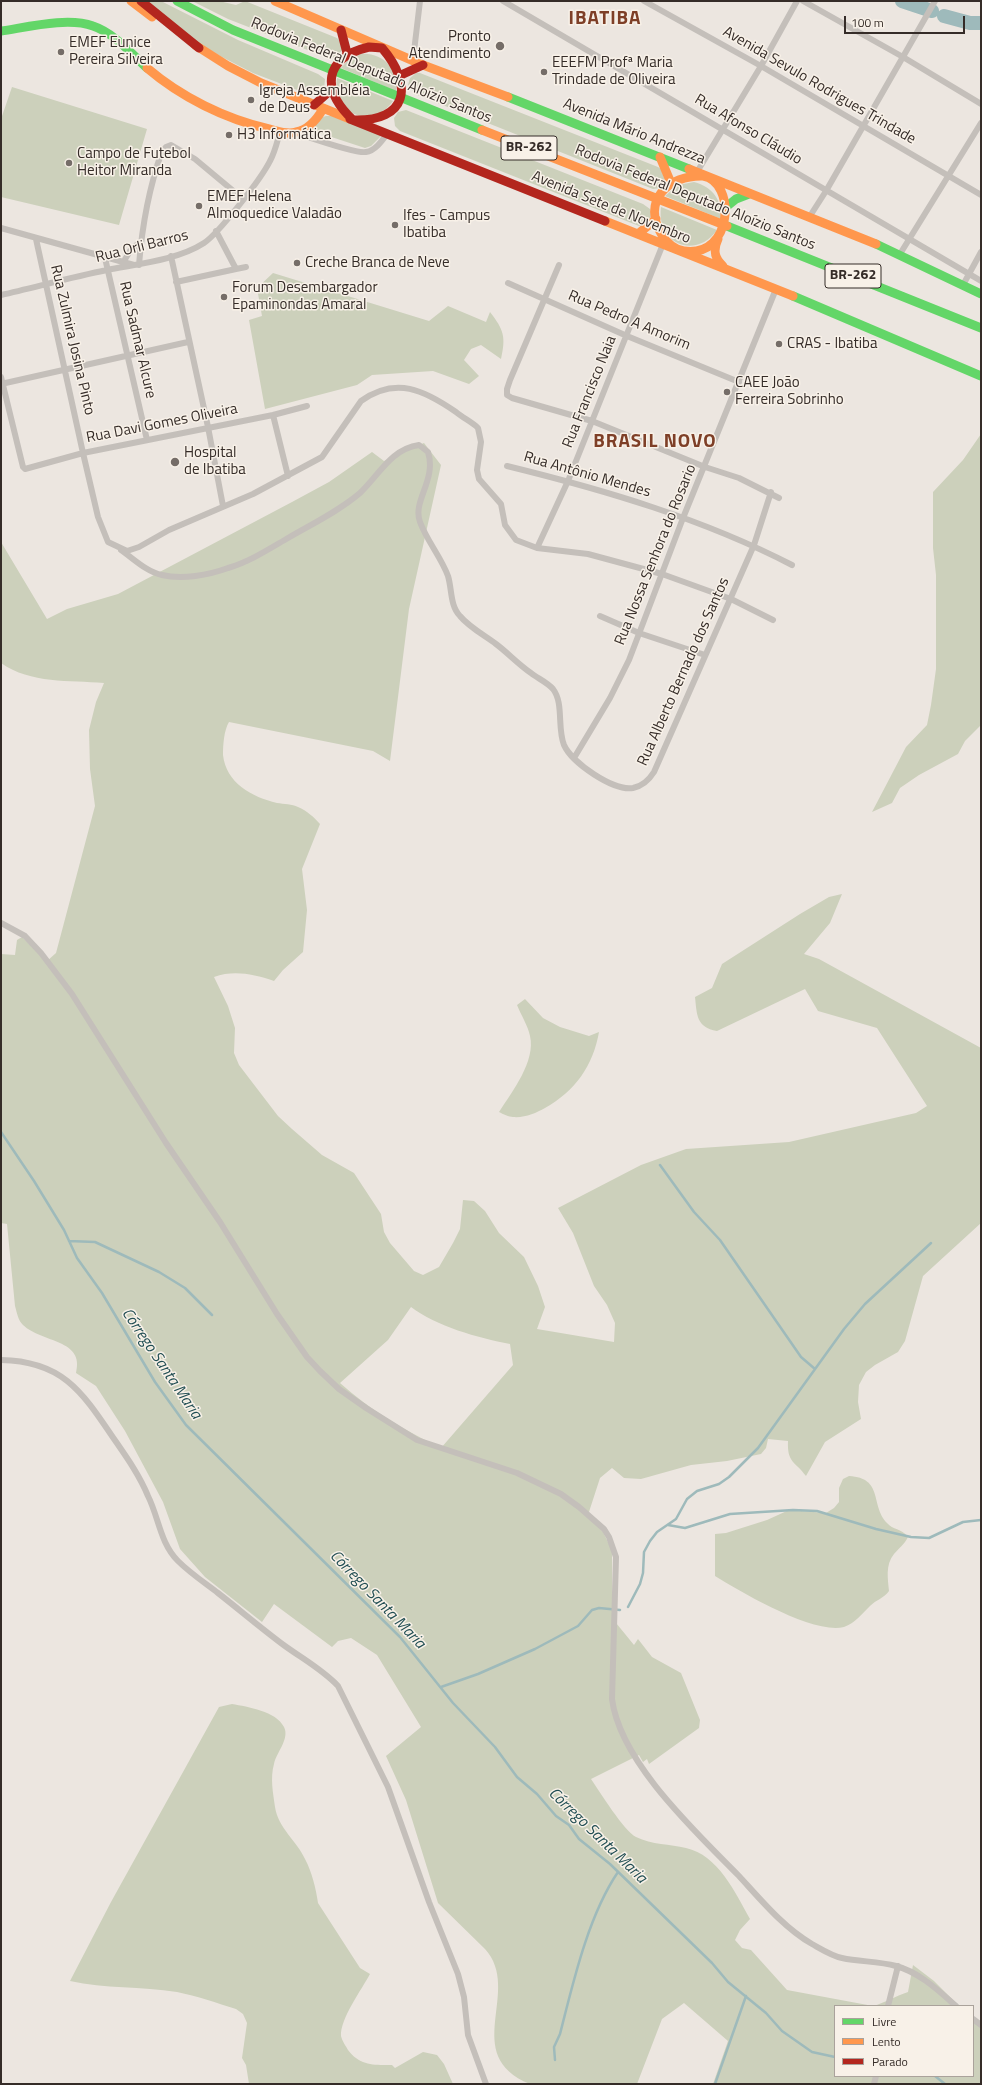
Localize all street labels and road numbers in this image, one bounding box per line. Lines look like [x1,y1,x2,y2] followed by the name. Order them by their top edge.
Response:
[248,14,494,128] street label: Rodovia Federal Deputado Aloízio Santos
[719,23,919,149] street label: Avenida Sevulo Rodrigues Trindade
[691,91,805,169] street label: Rua Afonso Cláudio
[560,95,708,169] street label: Avenida Mário Andrezza
[501,136,557,160] road number: BR-262
[572,141,818,255] street label: Rodovia Federal Deputado Aloízio Santos
[529,168,693,248] street label: Avenida Sete de Novembro
[94,227,190,267] street label: Rua Orli Barros
[46,263,98,417] street label: Rua Zulmira Josina Pinto
[825,264,881,288] road number: BR-262
[115,280,159,400] street label: Rua Sadmar Alcure
[565,287,693,355] street label: Rua Pedro A Amorim
[559,333,621,451] street label: Rua Francisco Naia
[85,400,239,448] street label: Rua Davi Gomes Oliveira
[521,448,653,502] street label: Rua Antônio Mendes
[611,462,701,648] street label: Rua Nossa Senhora do Rosario
[634,575,734,769] street label: Rua Alberto Bernado dos Santos

